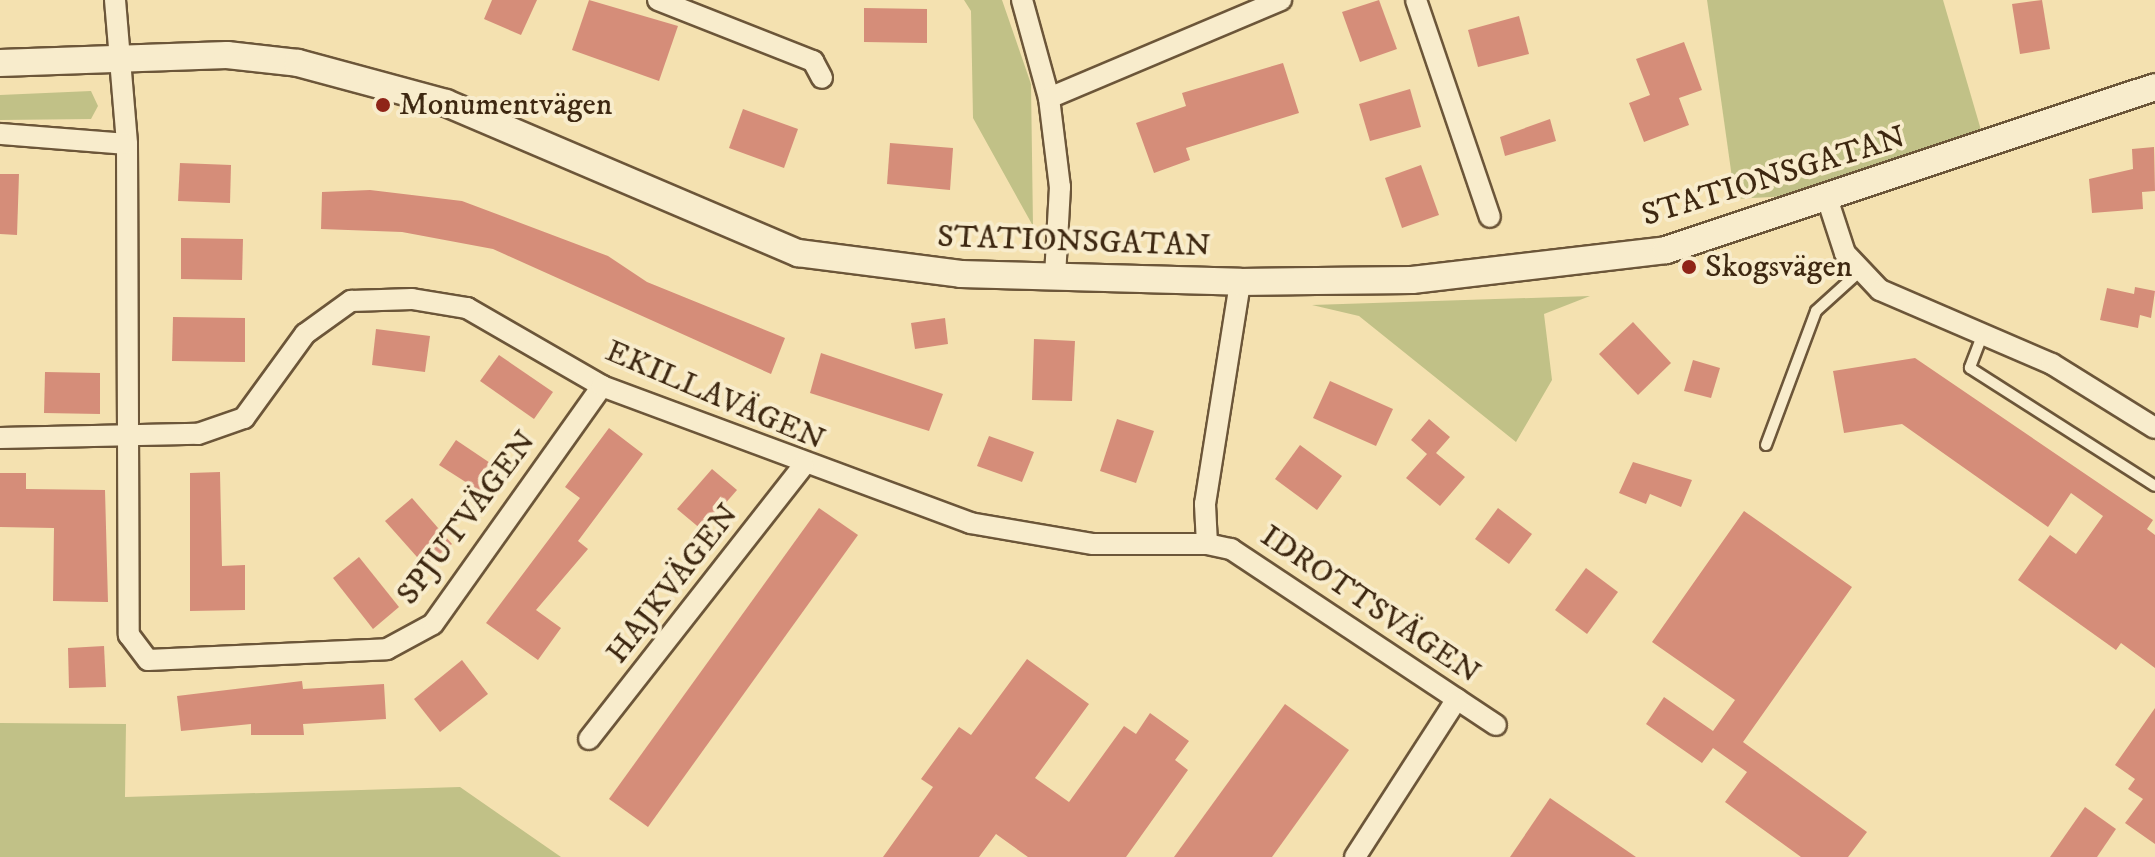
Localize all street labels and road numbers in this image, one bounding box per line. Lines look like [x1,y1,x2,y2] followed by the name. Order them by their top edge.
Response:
[1637,119,1911,235] street label: STATIONSGATAN
[936,218,1212,266] street label: STATIONSGATAN
[599,332,831,460] street label: EKILLAVÄGEN
[389,423,545,613] street label: SPJUTVÄGEN
[599,496,747,672] street label: HAJKVÄGEN
[1253,517,1487,693] street label: IDROTTSVÄGEN

